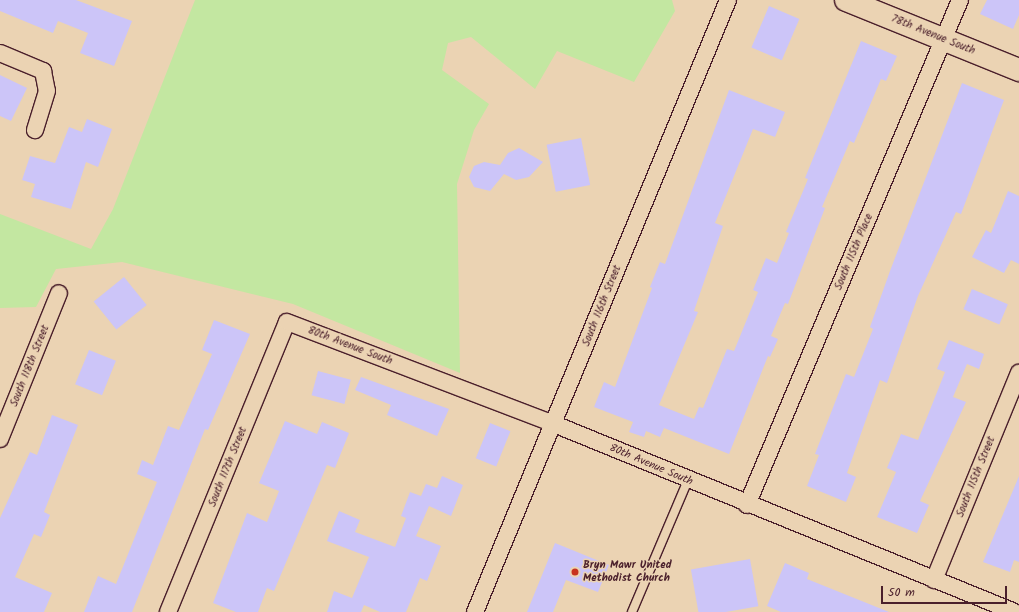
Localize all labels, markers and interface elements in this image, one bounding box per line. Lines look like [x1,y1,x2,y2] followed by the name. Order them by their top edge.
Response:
[889,12,977,58] street label: 78th Avenue South
[832,212,876,292] street label: South 115th Place
[580,264,624,348] street label: South 116th Street
[8,323,52,409] street label: South 118th Street
[306,324,394,368] street label: 80th Avenue South
[206,425,250,509] street label: South 117th Street
[954,435,998,519] street label: South 115th Street
[607,441,695,489] street label: 80th Avenue South
[583,559,672,585] place label: Bryn Mawr United Methodist Church
[570,567,580,577] marker: Bryn Mawr United Methodist Church
[883,578,1009,604] scale bar
[888,583,915,602] text: 50 m

